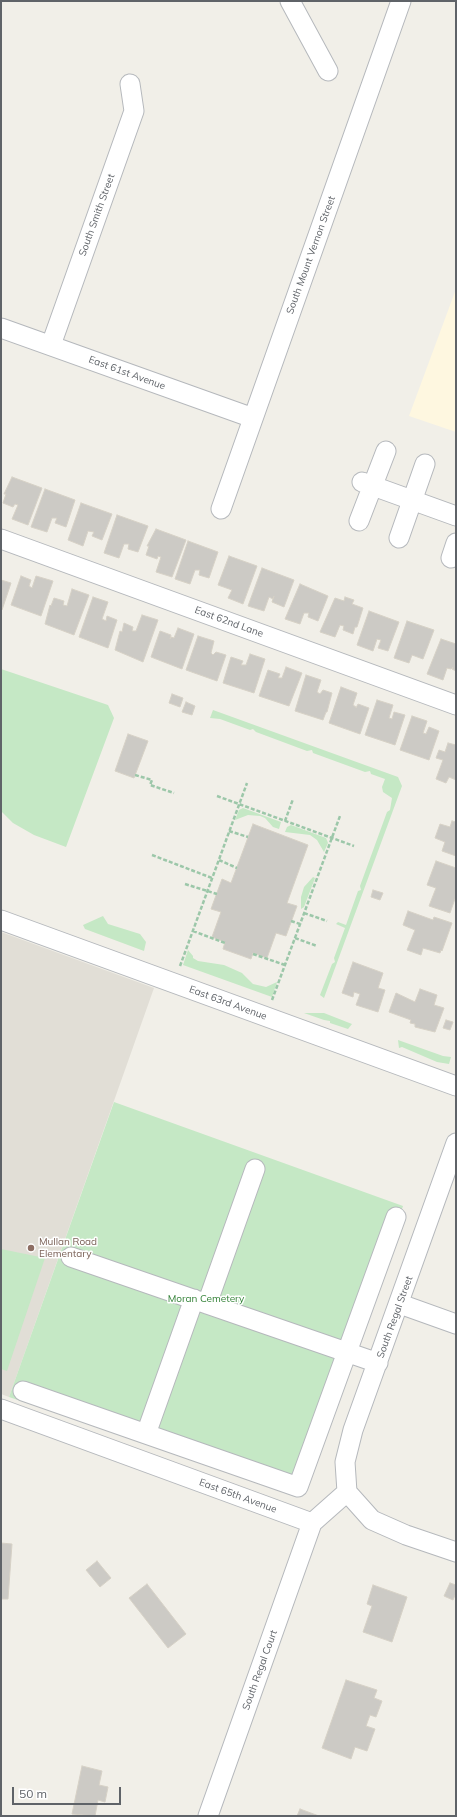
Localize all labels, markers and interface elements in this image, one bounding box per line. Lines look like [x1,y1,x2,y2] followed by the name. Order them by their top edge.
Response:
[77,172,117,258] street label: South Smith Street
[284,194,338,316] street label: South Mount Vernon Street
[87,354,167,392] street label: East 61st Avenue
[193,604,265,640] street label: East 62nd Lane
[187,983,269,1023] street label: East 63rd Avenue
[39,1236,97,1260] place label: Mullan Road Elementary
[26,1243,36,1253] marker: Mullan Road Elementary
[375,1274,415,1360] street label: South Regal Street
[168,1293,244,1305] park label: Moran Cemetery
[198,1476,278,1516] street label: East 65th Avenue
[240,1628,280,1712] street label: South Regal Court
[14,1779,123,1805] scale bar
[19,1786,47,1801] text: 50 m

